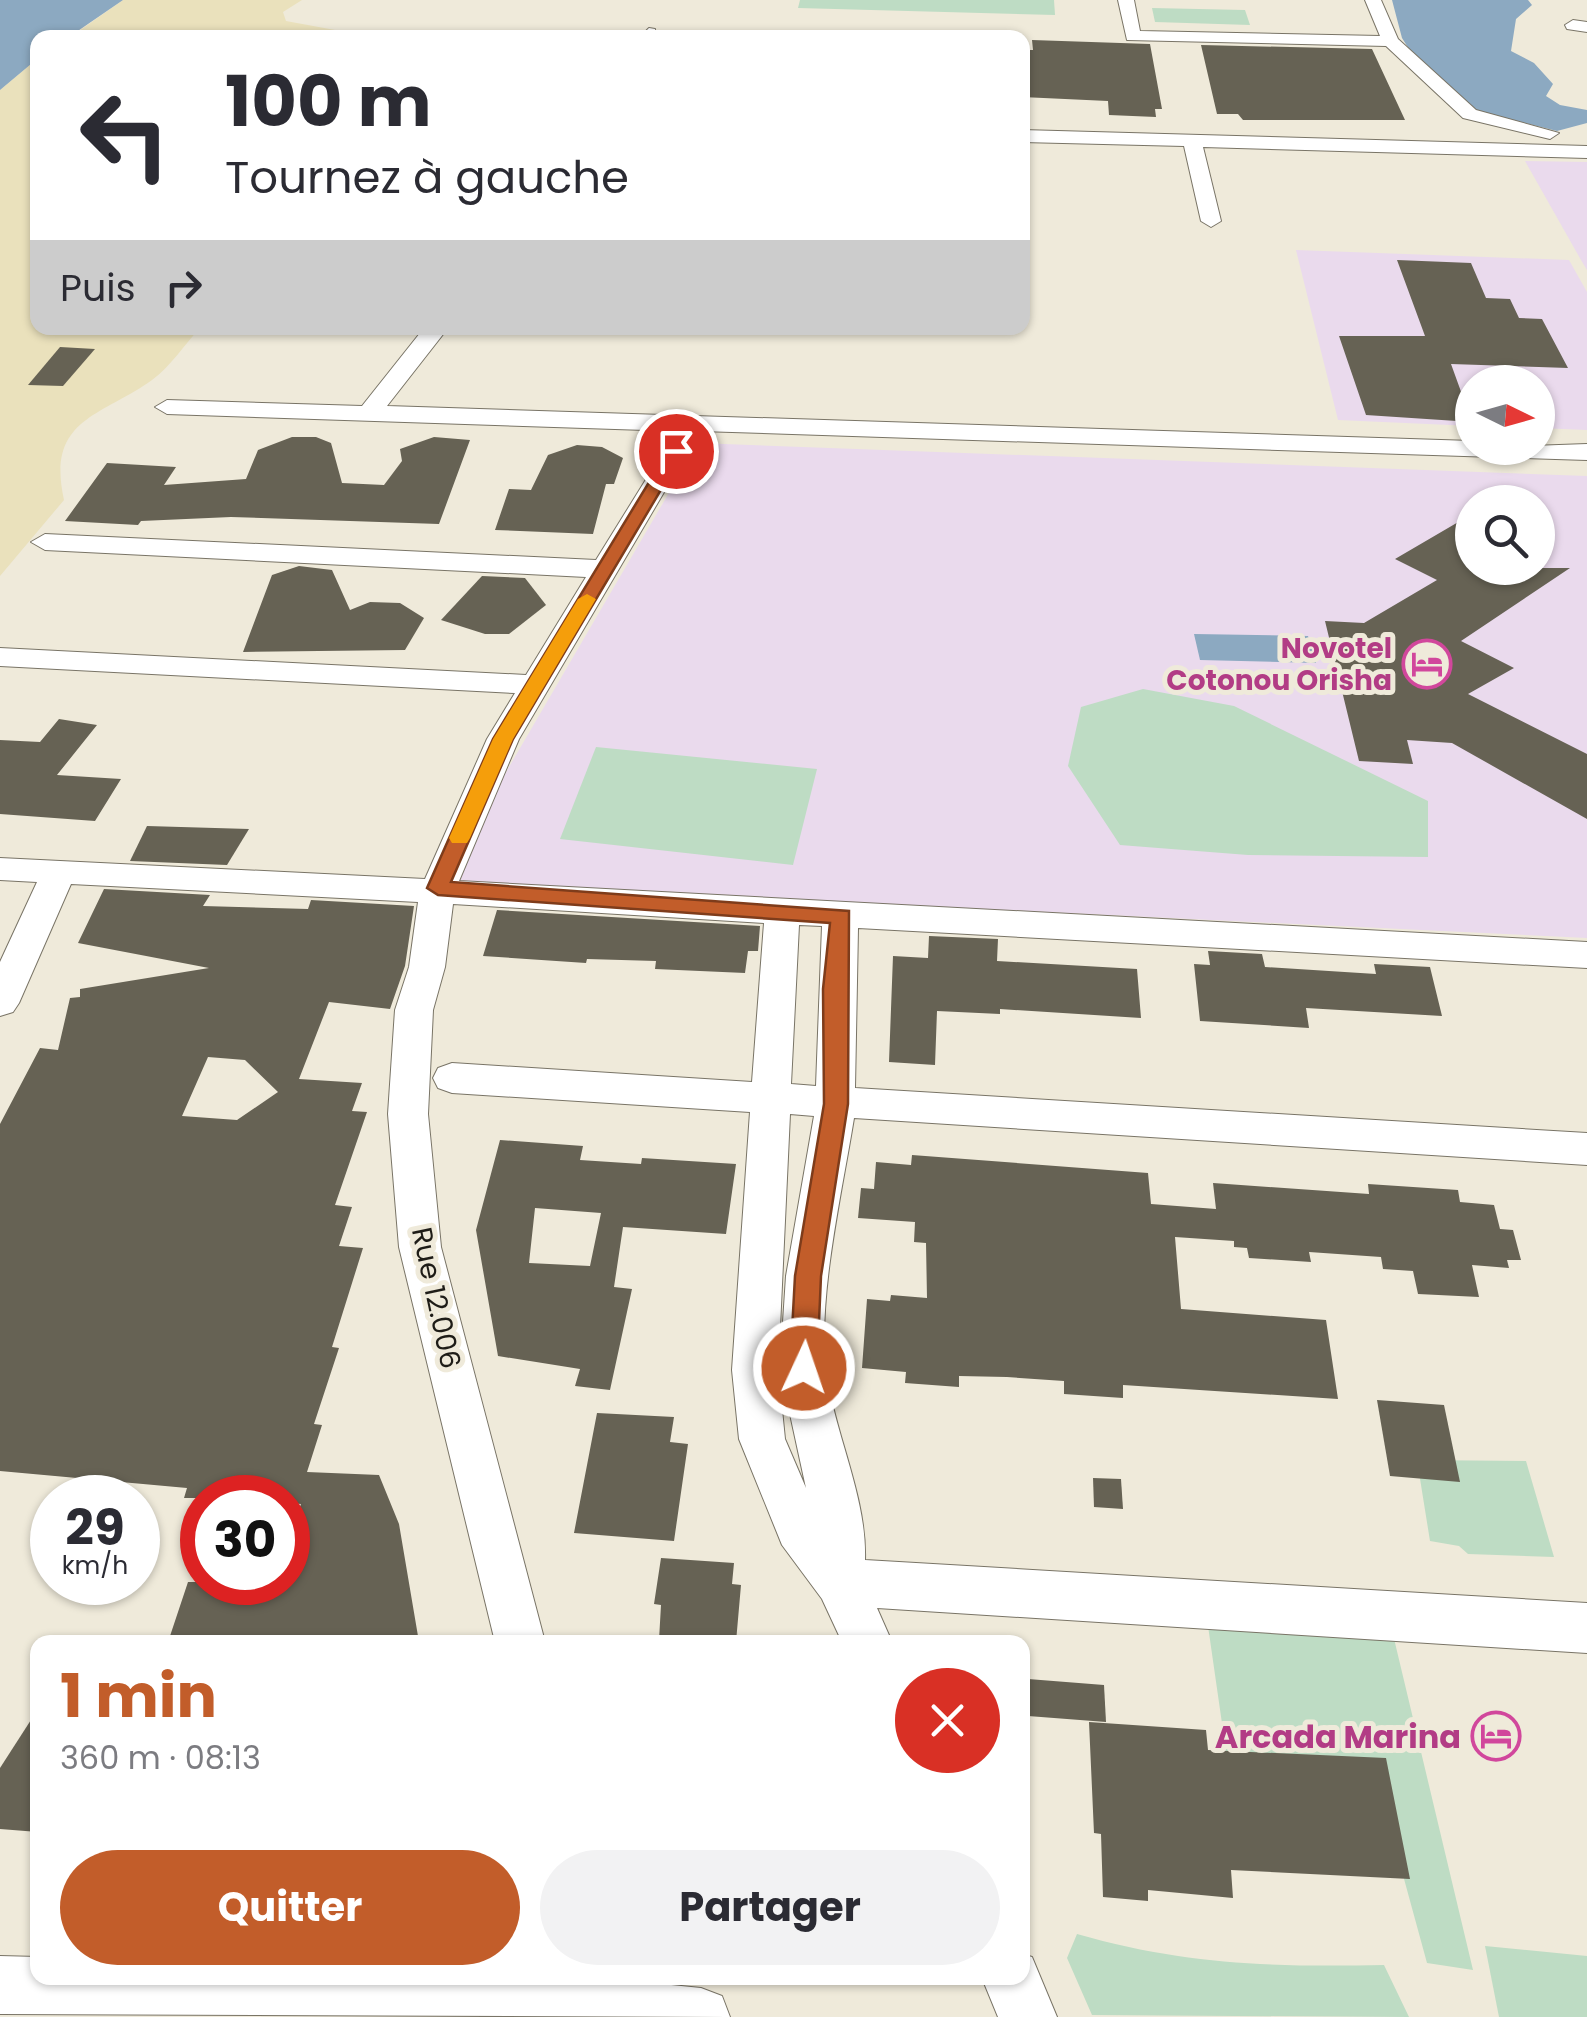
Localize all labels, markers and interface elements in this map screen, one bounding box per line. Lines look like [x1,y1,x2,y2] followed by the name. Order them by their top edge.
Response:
[225,52,432,151] text: 100 m
[60,70,190,200] icon: left
[225,146,629,209] text: Tournez à gauche
[156,260,211,315] icon: right
[60,261,136,314] text: Puis
[1455,365,1555,465] north arrow
[1455,365,1555,585] map controls
[634,409,719,494] pin
[649,424,704,479] icon: arrive
[1455,485,1555,585] button: search
[1166,629,1392,700] place label: Novotel Cotonou Orisha
[1401,638,1453,690] hotel icon: Novotel Cotonou Orisha
[402,1224,470,1372] street label: Rue 12.006
[752,1316,856,1420] position arrow
[180,1475,310,1605] speed limit sign: 30
[65,1492,125,1563] text: 29
[62,1548,128,1583] text: km/h
[60,1654,217,1738] text: 1 min
[895,1668,1000,1773] button: close
[1470,1710,1522,1762] hotel icon: Arcada Marina
[1215,1714,1461,1759] place label: Arcada Marina
[60,1735,261,1780] text: 360 m · 08:13
[60,1850,520,1965] button: Quitter
[540,1850,1000,1965] button: Partager

